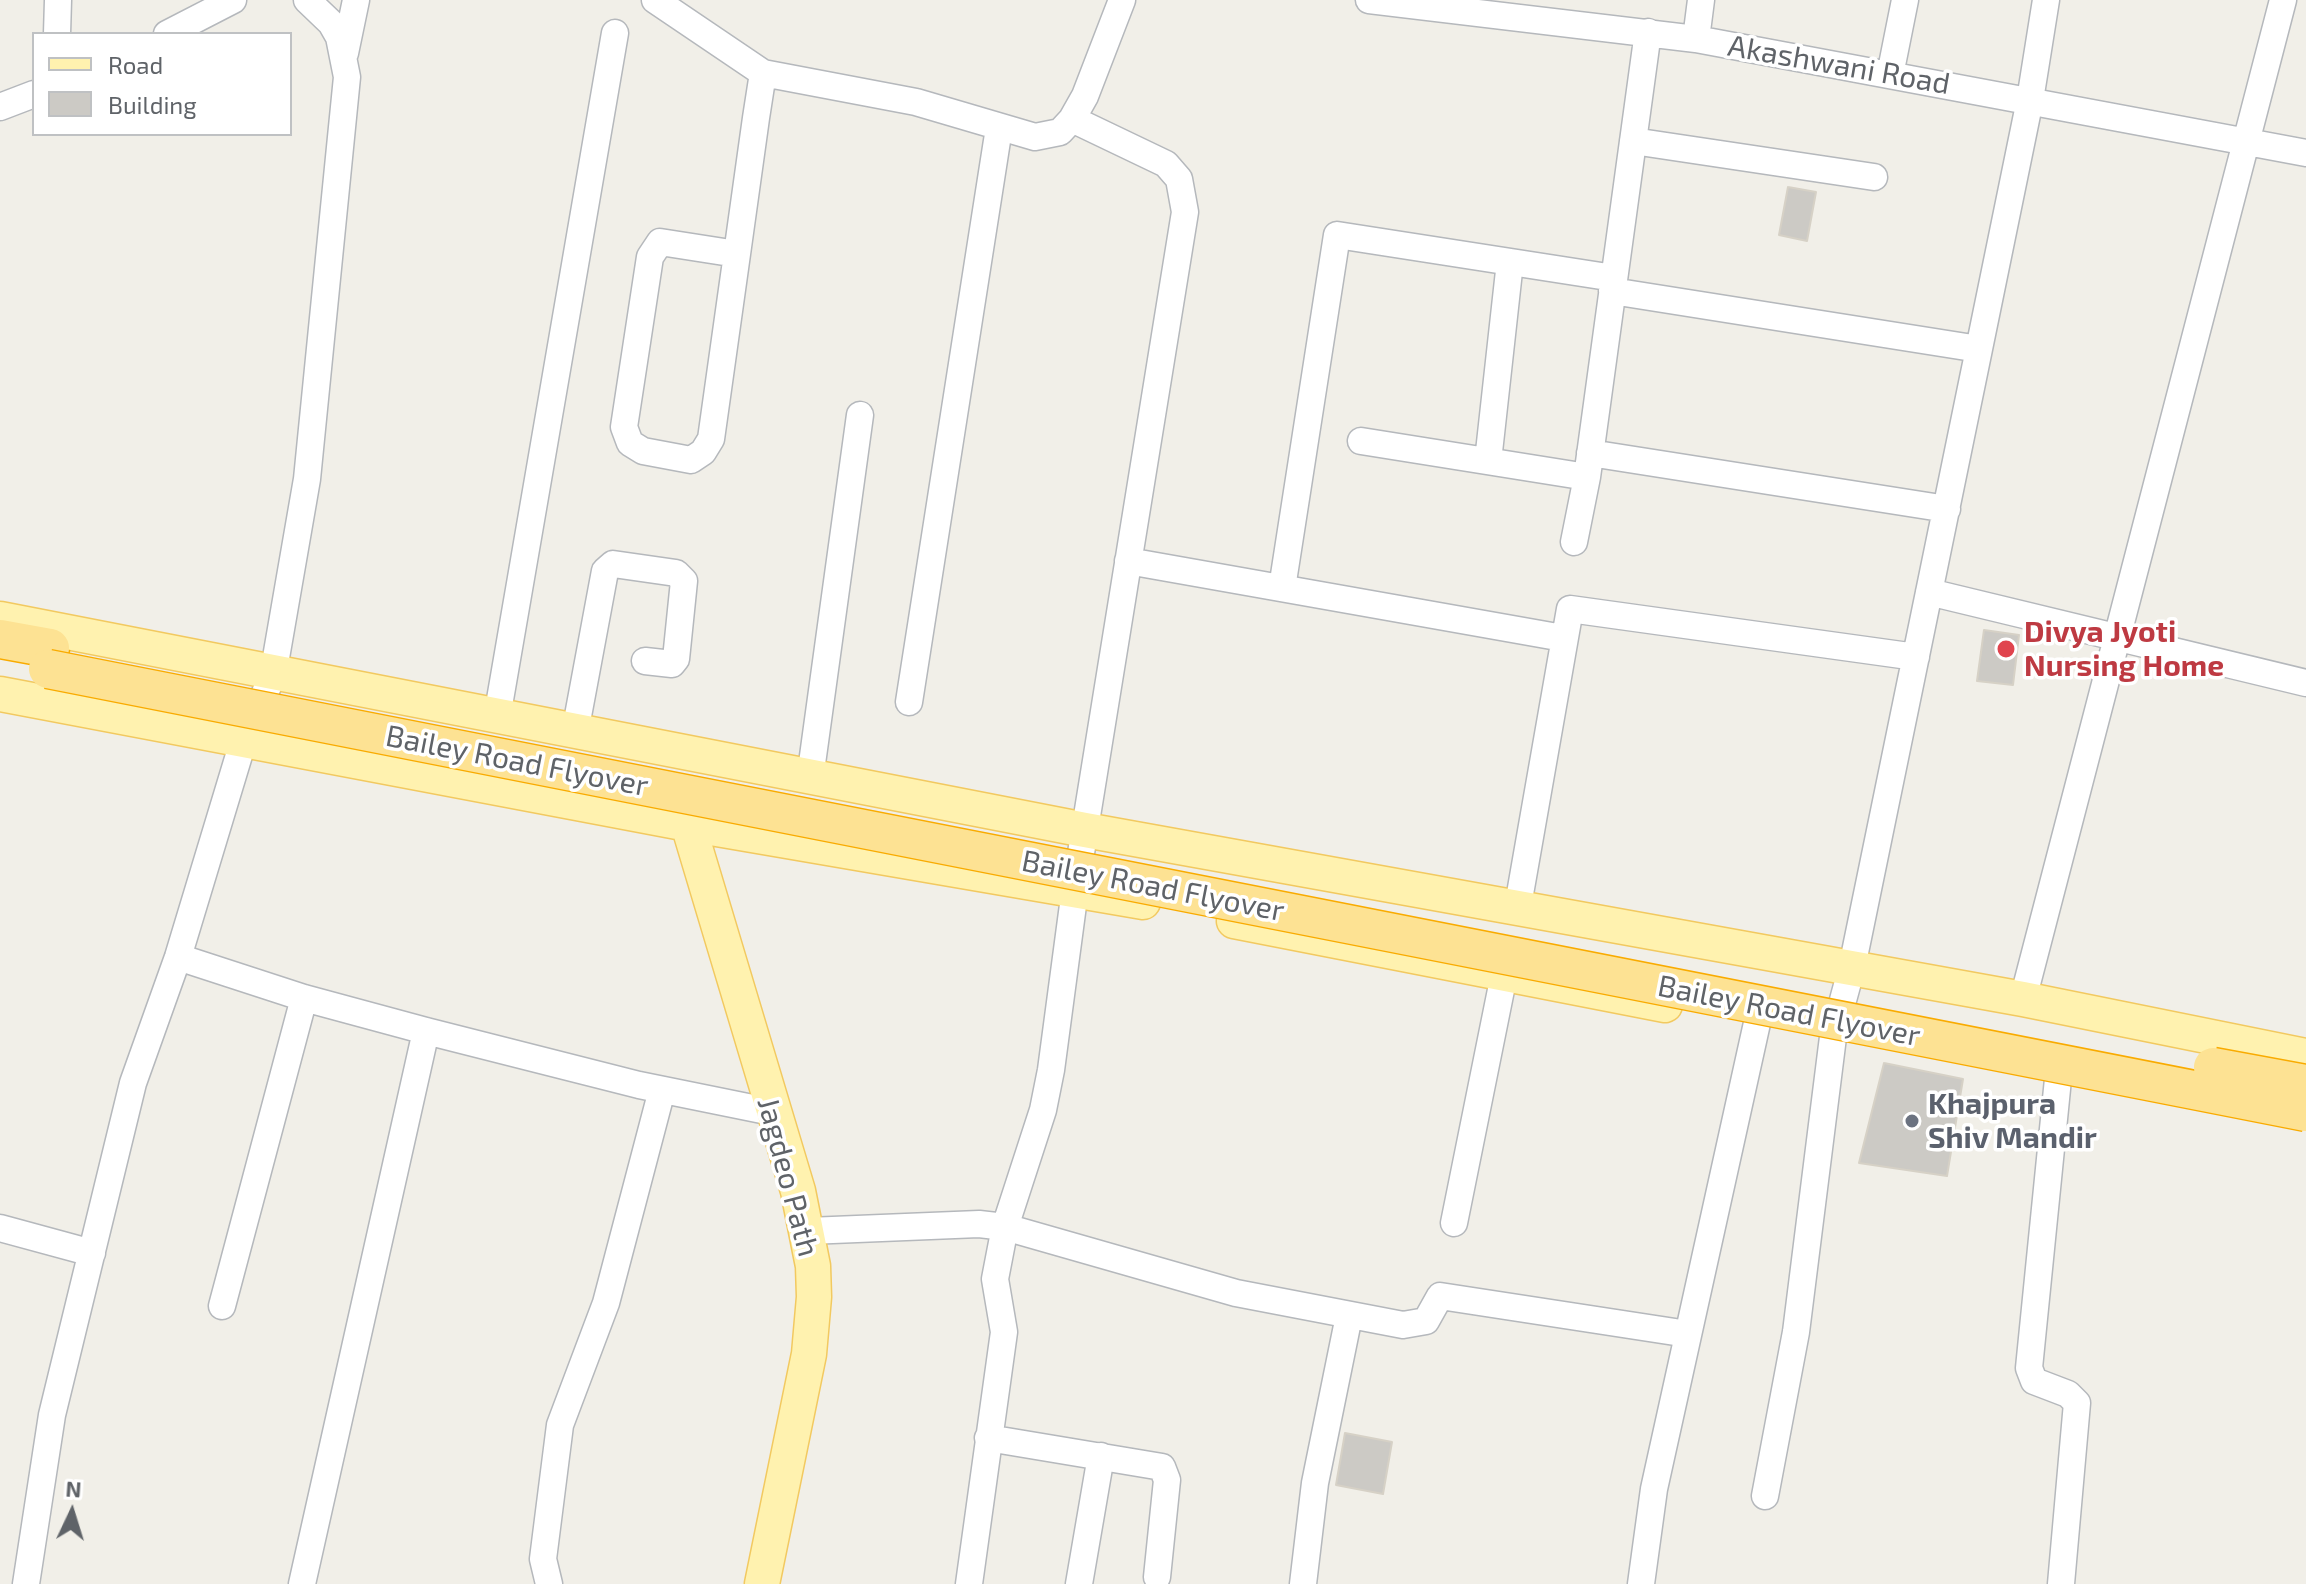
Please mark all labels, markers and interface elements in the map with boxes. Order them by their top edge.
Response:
street label: Akashwani Road [1725,28,1953,102]
legend [32,32,292,136]
text: Road [108,50,163,79]
text: Building [108,90,197,119]
place label: Divya Jyoti Nursing Home [2024,614,2224,684]
marker: Divya Jyoti Nursing Home [1995,638,2017,660]
street label: Bailey Road Flyover [383,718,651,804]
street label: Bailey Road Flyover [1019,843,1287,929]
street label: Bailey Road Flyover [1655,968,1923,1054]
place label: Khajpura Shiv Mandir [1928,1086,2097,1156]
street label: Jagdeo Path [749,1094,827,1260]
marker: Khajpura Shiv Mandir [1903,1112,1921,1130]
north arrow [32,1472,112,1552]
text: N [65,1475,82,1502]

